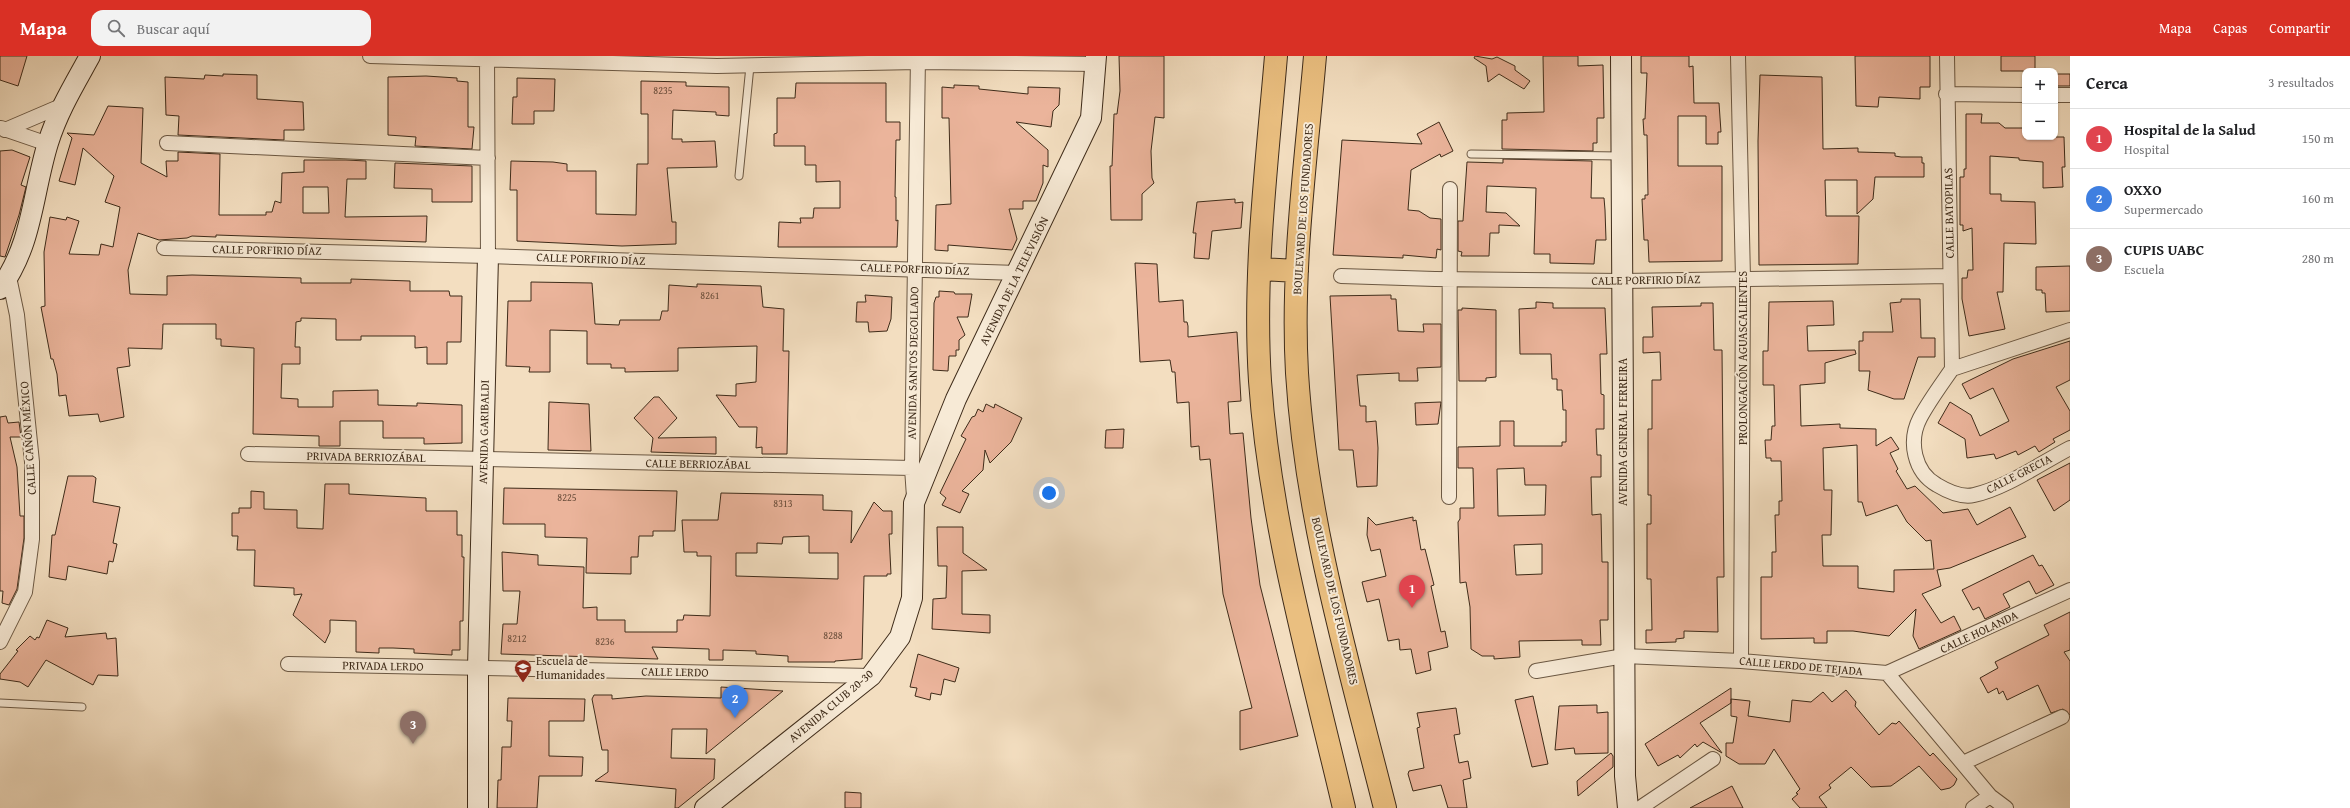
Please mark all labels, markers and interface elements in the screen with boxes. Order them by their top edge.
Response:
search box [91,10,371,46]
text: Mapa [20,14,67,42]
icon: search [105,17,127,39]
text: Buscar aquí [137,18,210,39]
text: Mapa [2159,18,2191,38]
text: Capas [2213,18,2247,38]
text: Compartir [2269,18,2330,38]
map controls [2022,68,2058,140]
button: + [2022,68,2058,104]
text: Cerca [2086,70,2128,95]
text: 3 resultados [2268,73,2334,92]
house number: 8235 [653,83,673,98]
button: − [2022,104,2058,140]
text: Hospital de la Salud [2124,119,2256,140]
street label: BOULEVARD DE LOS FUNDADORES [1288,123,1317,295]
text: 1 [2096,129,2102,148]
text: 150 m [2302,129,2334,148]
text: Hospital [2124,140,2169,159]
street label: CALLE BATOPILAS [1939,167,1958,258]
text: OXXO [2124,179,2162,200]
text: 2 [2096,189,2102,208]
text: 160 m [2302,189,2334,208]
text: Supermercado [2124,200,2203,219]
street label: AVENIDA DE LA TELEVISIÓN [975,213,1052,348]
text: CUPIS UABC [2124,239,2204,260]
street label: CALLE PORFIRIO DÍAZ [212,240,322,259]
street label: CALLE PORFIRIO DÍAZ [536,248,646,269]
text: 3 [2096,249,2102,268]
text: 280 m [2302,249,2334,268]
street label: CALLE PORFIRIO DÍAZ [860,258,970,279]
text: Escuela [2124,260,2164,279]
street label: CALLE PORFIRIO DÍAZ [1591,270,1701,289]
street label: PROLONGACIÓN AGUASCALIENTES [1734,271,1751,445]
street label: AVENIDA SANTOS DEGOLLADO [903,286,922,440]
house number: 8261 [700,288,720,303]
street label: AVENIDA GENERAL FERREIRA [1614,357,1631,506]
street label: AVENIDA GARIBALDI [474,379,493,484]
street label: CALLE CAÑÓN MÉXICO [15,381,40,495]
street label: PRIVADA BERRIOZÁBAL [306,447,426,466]
street label: CALLE GRECIA [1983,449,2055,497]
street label: CALLE BERRIOZÁBAL [645,454,751,473]
your location [1039,483,1059,503]
house number: 8225 [557,490,577,505]
house number: 8313 [773,496,793,511]
street label: BOULEVARD DE LOS FUNDADORES [1308,515,1363,687]
pin: 1 [1399,575,1425,608]
street label: CALLE HOLANDA [1937,606,2021,657]
house number: 8288 [823,628,843,643]
house number: 8212 [507,631,527,646]
house number: 8236 [595,634,615,649]
place label: Escuela de Humanidades [536,652,605,683]
street label: CALLE LERDO DE TEJADA [1739,652,1864,679]
street label: PRIVADA LERDO [342,656,424,675]
school or university icon: Escuela de Humanidades [513,658,533,683]
street label: CALLE LERDO [641,662,709,681]
street label: AVENIDA CLUB 20-30 [785,665,877,746]
pin: 2 [722,685,748,718]
pin: 3 [400,711,426,744]

